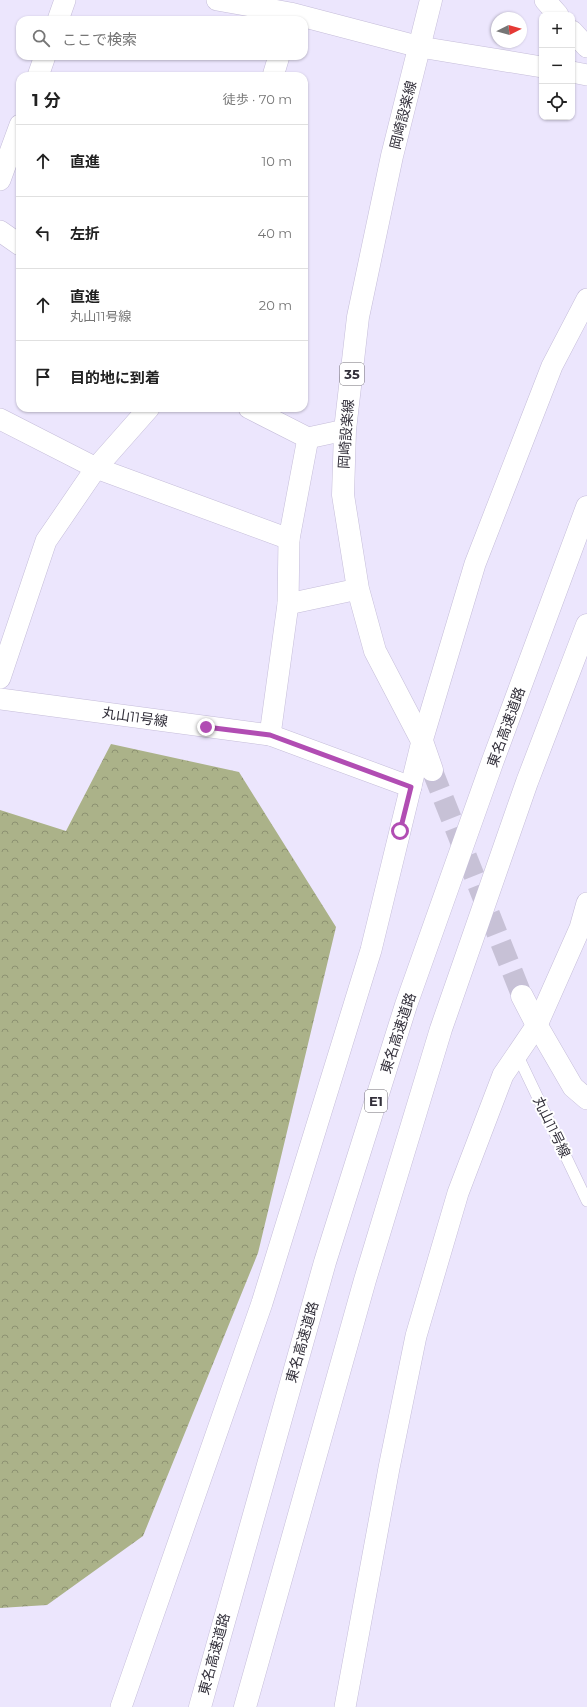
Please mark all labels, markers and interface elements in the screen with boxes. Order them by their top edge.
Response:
north arrow [491,12,527,48]
map controls [539,12,575,120]
button: + [539,12,575,48]
search box [16,16,308,60]
icon: search [30,27,52,49]
text: ここで検索 [62,30,137,49]
button: − [539,48,575,84]
street label: 岡崎設楽線 [386,79,420,151]
button: locate [539,84,575,120]
text: 1 分 [32,90,60,110]
text: 徒歩 · 70 m [223,91,292,107]
icon: ahead [32,150,54,172]
text: 直進 [70,152,100,171]
text: 10 m [262,153,292,169]
icon: left [32,222,54,244]
text: 左折 [70,224,100,243]
text: 40 m [258,225,292,241]
text: 直進 [70,287,100,306]
icon: ahead [32,294,54,316]
text: 20 m [259,297,292,313]
text: 丸山11号線 [70,308,131,324]
road number: 35 [340,363,364,385]
icon: arrive [32,366,54,388]
text: 目的地に到着 [70,368,160,387]
street label: 岡崎設楽線 [335,398,357,470]
street label: 東名高速道路 [483,684,529,770]
street label: 丸山11号線 [101,703,169,731]
route end [197,718,215,736]
route start [391,822,409,840]
street label: 東名高速道路 [376,990,420,1076]
road number: E1 [365,1090,387,1112]
street label: 丸山11号線 [529,1093,575,1161]
street label: 東名高速道路 [282,1299,322,1385]
street label: 東名高速道路 [194,1611,234,1697]

